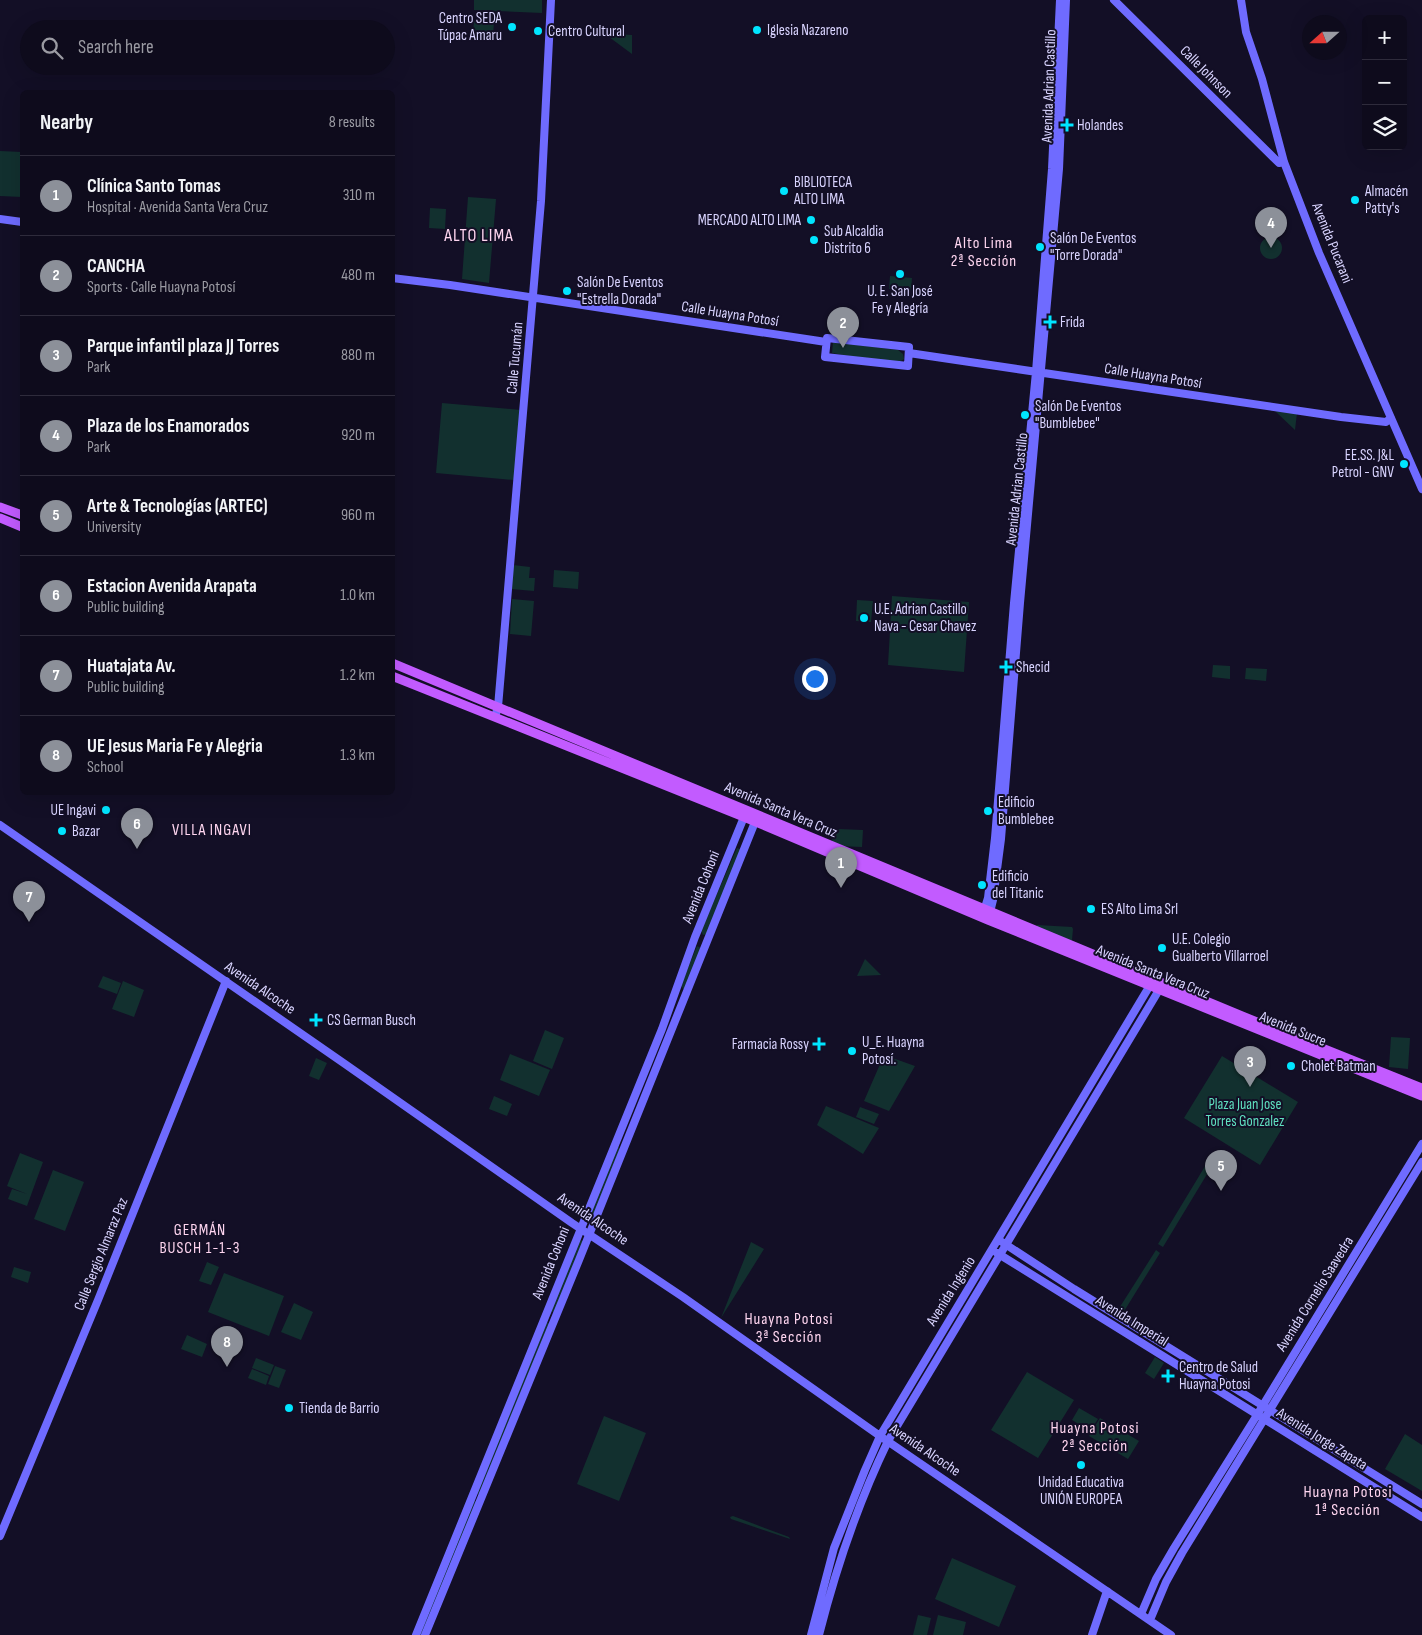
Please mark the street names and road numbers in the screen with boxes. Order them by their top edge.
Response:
street label: Avenida Adrian Castillo [1037,29,1060,144]
street label: Calle Johnson [1176,42,1236,102]
street label: Avenida Pucarani [1307,199,1357,286]
street label: Calle Huayna Potosí [680,297,780,331]
street label: Calle Tucumán [502,321,528,395]
street label: Calle Huayna Potosí [1103,359,1203,393]
street label: Avenida Adrian Castillo [1002,432,1032,547]
street label: Avenida Santa Vera Cruz [721,777,841,843]
street label: Avenida Cohoni [677,848,724,927]
street label: Avenida Santa Vera Cruz [1093,940,1213,1004]
street label: Avenida Alcoche [220,957,299,1019]
street label: Avenida Sucre [1256,1007,1329,1051]
street label: Avenida Alcoche [553,1188,632,1250]
street label: Calle Sergio Almaraz Paz [70,1194,133,1313]
street label: Avenida Cohoni [527,1224,574,1303]
street label: Avenida Cornelio Saavedra [1271,1233,1358,1356]
street label: Avenida Ingenio [922,1253,980,1330]
street label: Avenida Imperial [1091,1291,1172,1351]
street label: Avenida Jorge Zapata [1272,1403,1371,1475]
street label: Avenida Alcoche [885,1419,964,1481]

